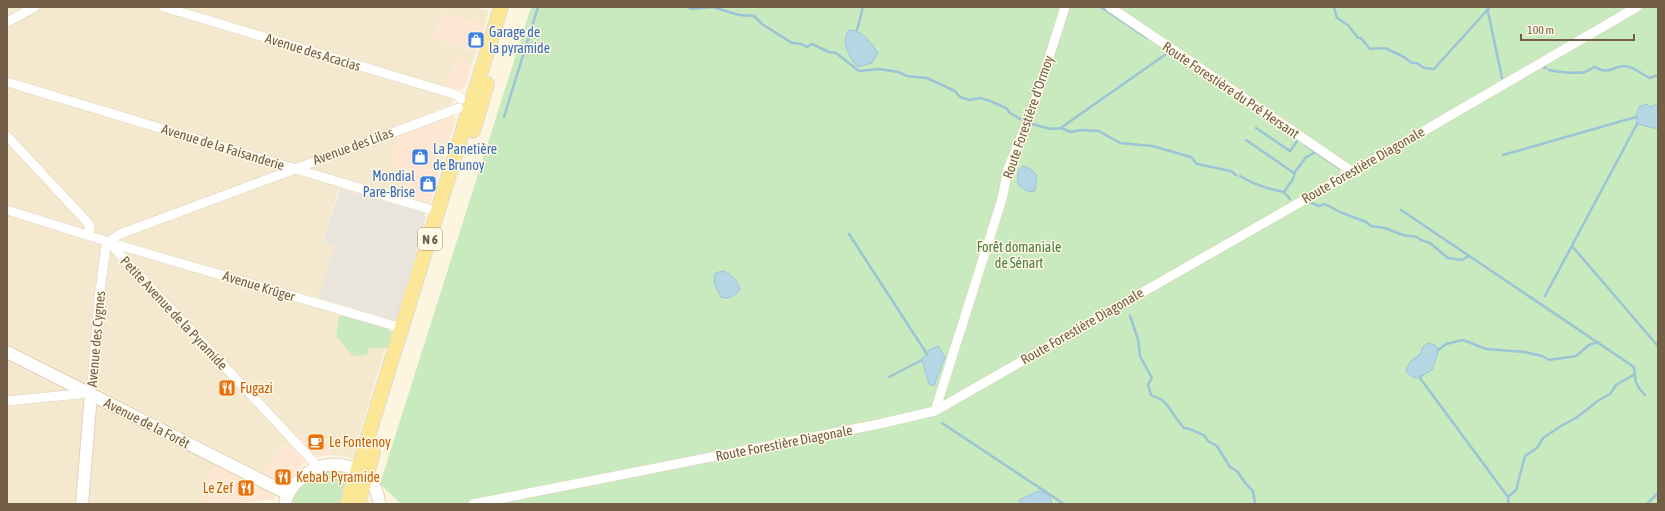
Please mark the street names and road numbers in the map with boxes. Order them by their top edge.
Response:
street label: Avenue des Acacias [263,30,363,74]
street label: Route Forestière du Pré Hersant [1160,38,1302,142]
street label: Route Forestière d'Ormoy [999,53,1057,181]
street label: Avenue de la Faisanderie [160,121,286,173]
street label: Route Forestière Diagonale [1299,123,1427,207]
street label: Avenue des Lilas [311,124,395,168]
road number: N 6 [418,228,442,250]
street label: Petite Avenue de la Pyramide [117,253,231,373]
street label: Avenue Krüger [221,267,298,305]
street label: Route Forestière Diagonale [1018,284,1146,368]
street label: Avenue des Cygnes [84,290,108,388]
street label: Avenue de la Forêt [101,394,193,452]
street label: Route Forestière Diagonale [714,422,854,464]

